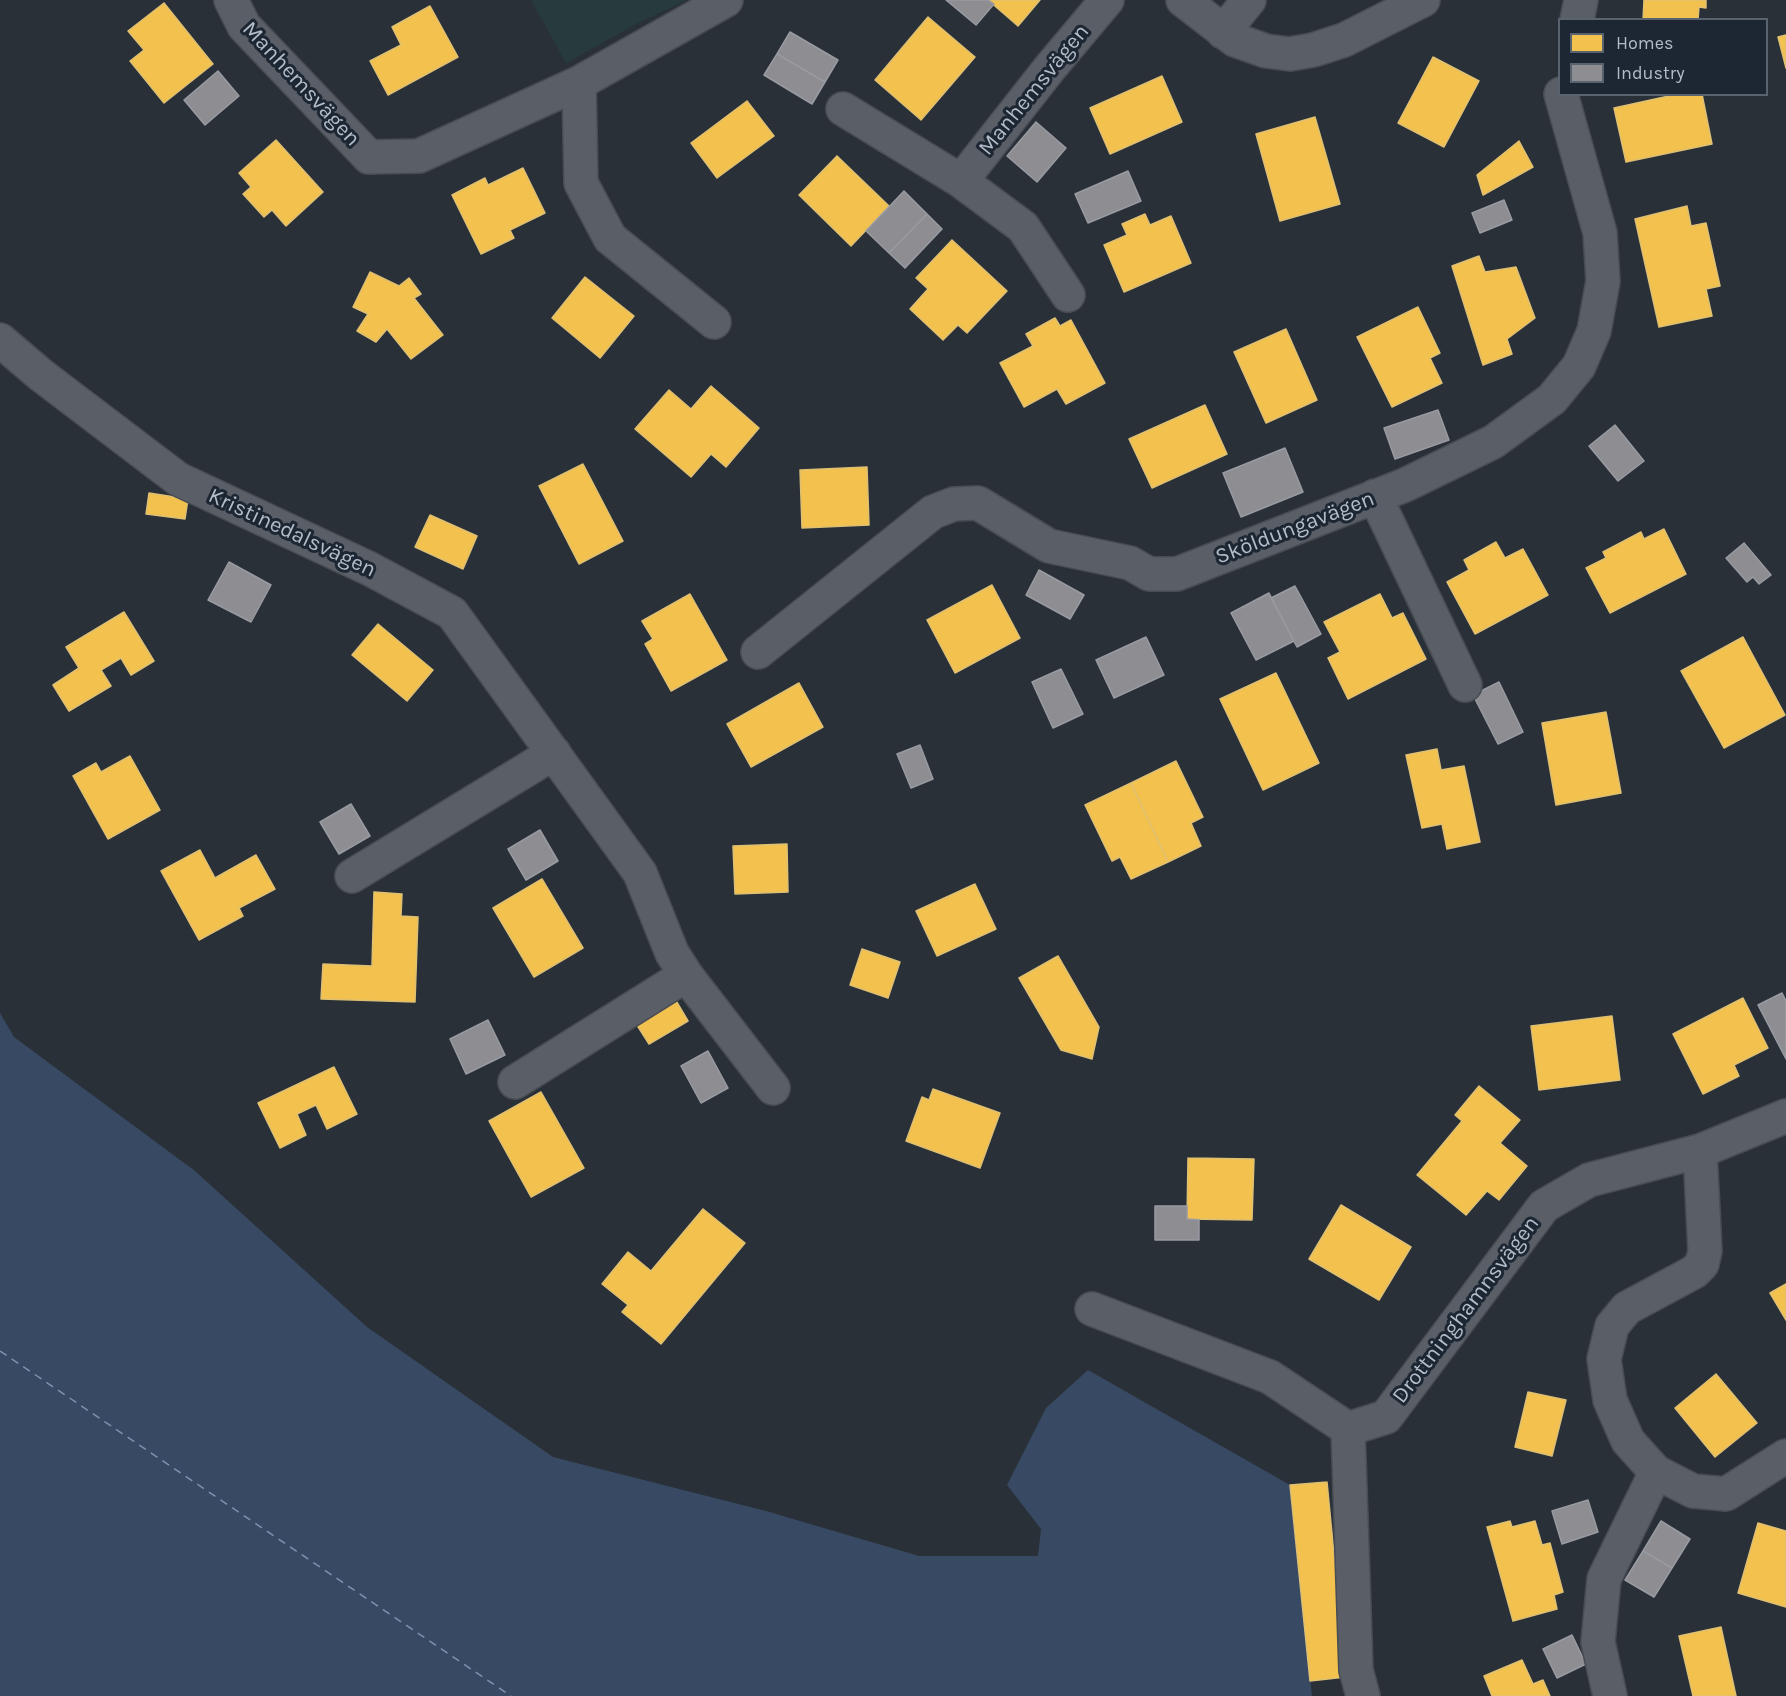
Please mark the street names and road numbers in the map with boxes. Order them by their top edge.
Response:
street label: Manhemsvägen [236,16,366,152]
street label: Manhemsvägen [973,19,1095,161]
street label: Kristinedalsvägen [204,483,380,583]
street label: Sköldungavägen [1212,486,1378,570]
street label: Drottninghamnsvägen [1387,1211,1545,1409]

